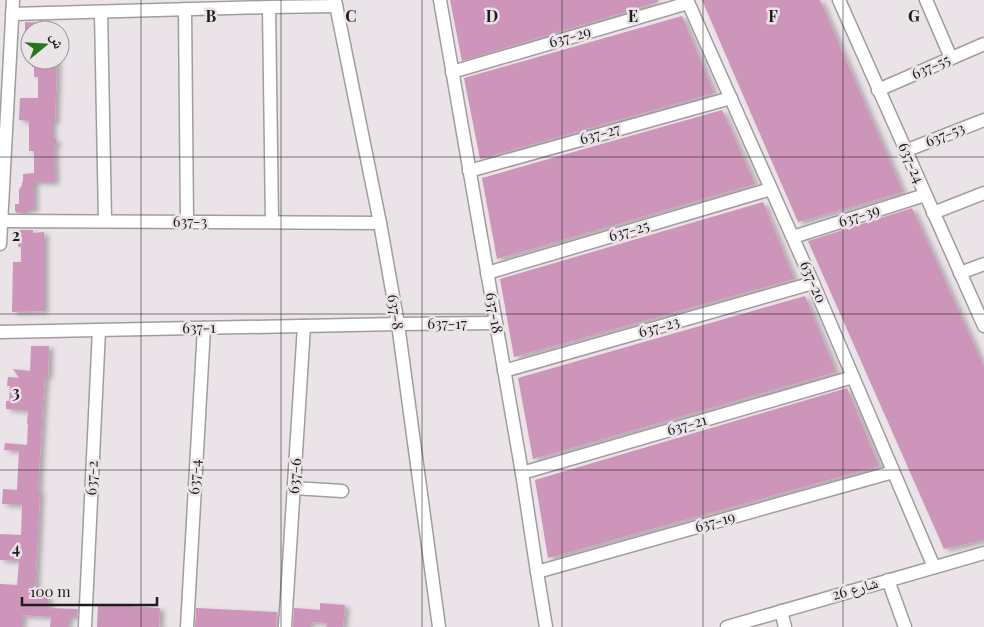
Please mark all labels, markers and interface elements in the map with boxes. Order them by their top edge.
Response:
text: B [206,5,217,26]
text: C [345,5,357,26]
text: D [486,5,498,26]
text: E [628,5,638,26]
text: F [768,5,778,26]
text: G [908,5,920,26]
north arrow [20,20,70,70]
street label: 637-29 [546,21,593,52]
text: ش [47,31,69,51]
street label: 637-55 [908,49,953,83]
street label: 637-53 [922,117,968,151]
street label: 637-27 [577,118,622,148]
street label: 637-24 [894,139,930,186]
street label: 637-39 [835,199,882,231]
street label: 637-3 [173,211,208,231]
street label: 637-25 [606,215,651,245]
text: 2 [12,224,20,245]
street label: 637-20 [796,257,832,306]
street label: 637-18 [482,291,508,335]
street label: 637-8 [383,293,409,331]
street label: 637-23 [636,311,682,341]
street label: 637-17 [427,313,467,333]
street label: 637-1 [182,317,216,337]
text: 3 [12,381,20,402]
street label: 637-21 [664,409,709,439]
street label: 637-6 [283,457,305,494]
street label: 637-4 [183,459,205,495]
street label: 637-2 [80,460,102,496]
street label: 637-19 [692,506,737,536]
text: 4 [12,537,20,558]
street label: شارع 26 [829,572,881,605]
scale bar [22,574,158,606]
text: 100 m [30,581,71,601]

